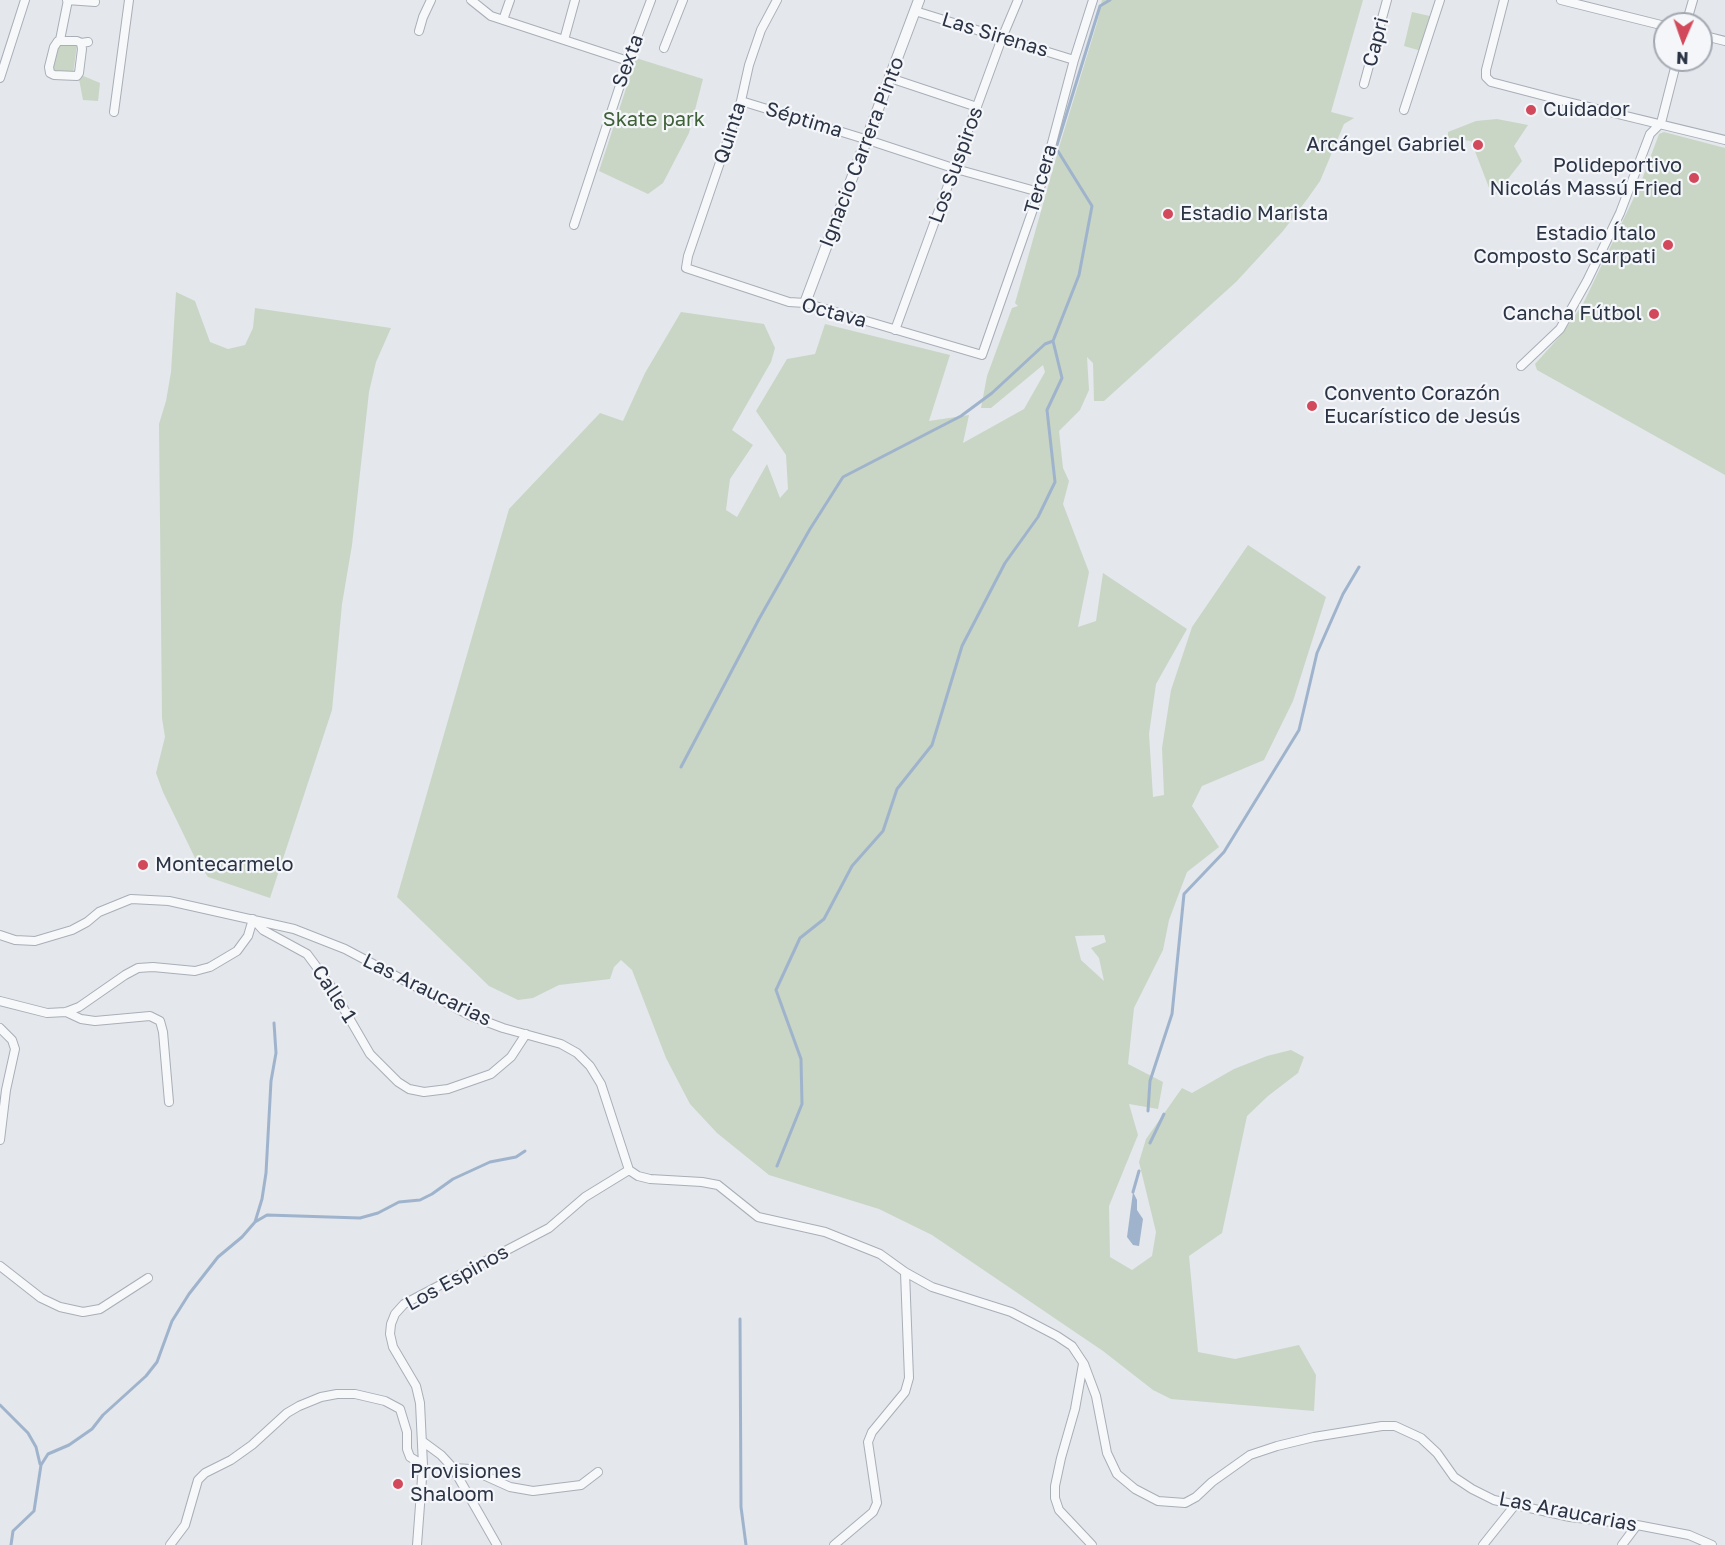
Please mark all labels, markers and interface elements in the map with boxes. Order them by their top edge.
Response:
street label: Las Sirenas [939,7,1051,63]
north arrow [1653,12,1713,72]
street label: Capri [1358,15,1394,69]
street label: Sexta [607,31,649,91]
text: N [1676,48,1689,68]
street label: Ignacio Carrera Pinto [815,54,909,250]
street label: Séptima [763,97,845,143]
place label: Cuidador [1543,98,1630,122]
street label: Quinta [709,99,751,167]
street label: Los Suspiros [924,103,988,227]
marker: Cuidador [1524,103,1538,117]
park label: Skate park [603,108,705,132]
place label: Arcángel Gabriel [1306,133,1466,157]
marker: Arcángel Gabriel [1471,138,1485,152]
street label: Tercera [1020,141,1062,217]
place label: Polideportivo Nicolás Massú Fried [1489,154,1682,201]
marker: Polideportivo Nicolás Massú Fried [1687,171,1701,185]
place label: Estadio Marista [1180,202,1328,226]
marker: Estadio Marista [1161,207,1175,221]
place label: Estadio Ítalo Composto Scarpati [1473,222,1656,269]
marker: Estadio Ítalo Composto Scarpati [1661,238,1675,252]
street label: Octava [799,293,869,333]
place label: Cancha Fútbol [1503,302,1642,326]
marker: Cancha Fútbol [1647,307,1661,321]
place label: Convento Corazón Eucarístico de Jesús [1324,382,1520,429]
marker: Convento Corazón Eucarístico de Jesús [1305,399,1319,413]
place label: Montecarmelo [155,853,293,877]
marker: Montecarmelo [136,858,150,872]
street label: Las Araucarias [359,948,495,1032]
street label: Calle 1 [307,961,361,1027]
street label: Los Espinos [401,1240,513,1316]
place label: Provisiones Shaloom [410,1460,521,1507]
marker: Provisiones Shaloom [391,1477,405,1491]
street label: Las Araucarias [1497,1487,1639,1537]

